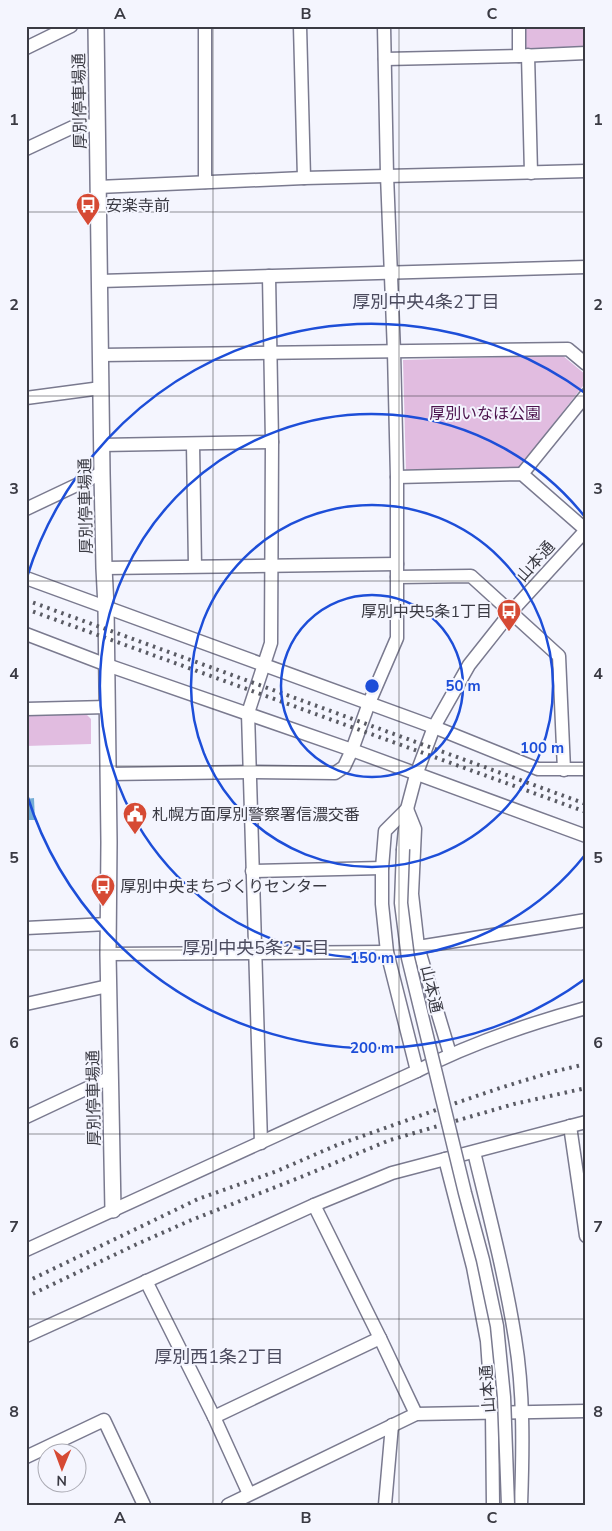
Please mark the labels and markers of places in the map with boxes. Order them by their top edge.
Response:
bus stop icon: 安楽寺前 [75,192,101,226]
place label: 安楽寺前 [106,195,170,217]
bus stop icon: 厚別中央5条1丁目 [496,598,522,632]
place label: 厚別中央5条1丁目 [361,601,492,623]
centre of rings [363,677,381,695]
public building icon: 札幌方面厚別警察署信濃交番 [122,801,148,835]
place label: 札幌方面厚別警察署信濃交番 [152,804,360,826]
bus stop icon: 厚別中央まちづくりセンター [90,873,116,907]
place label: 厚別中央まちづくりセンター [120,876,328,898]

